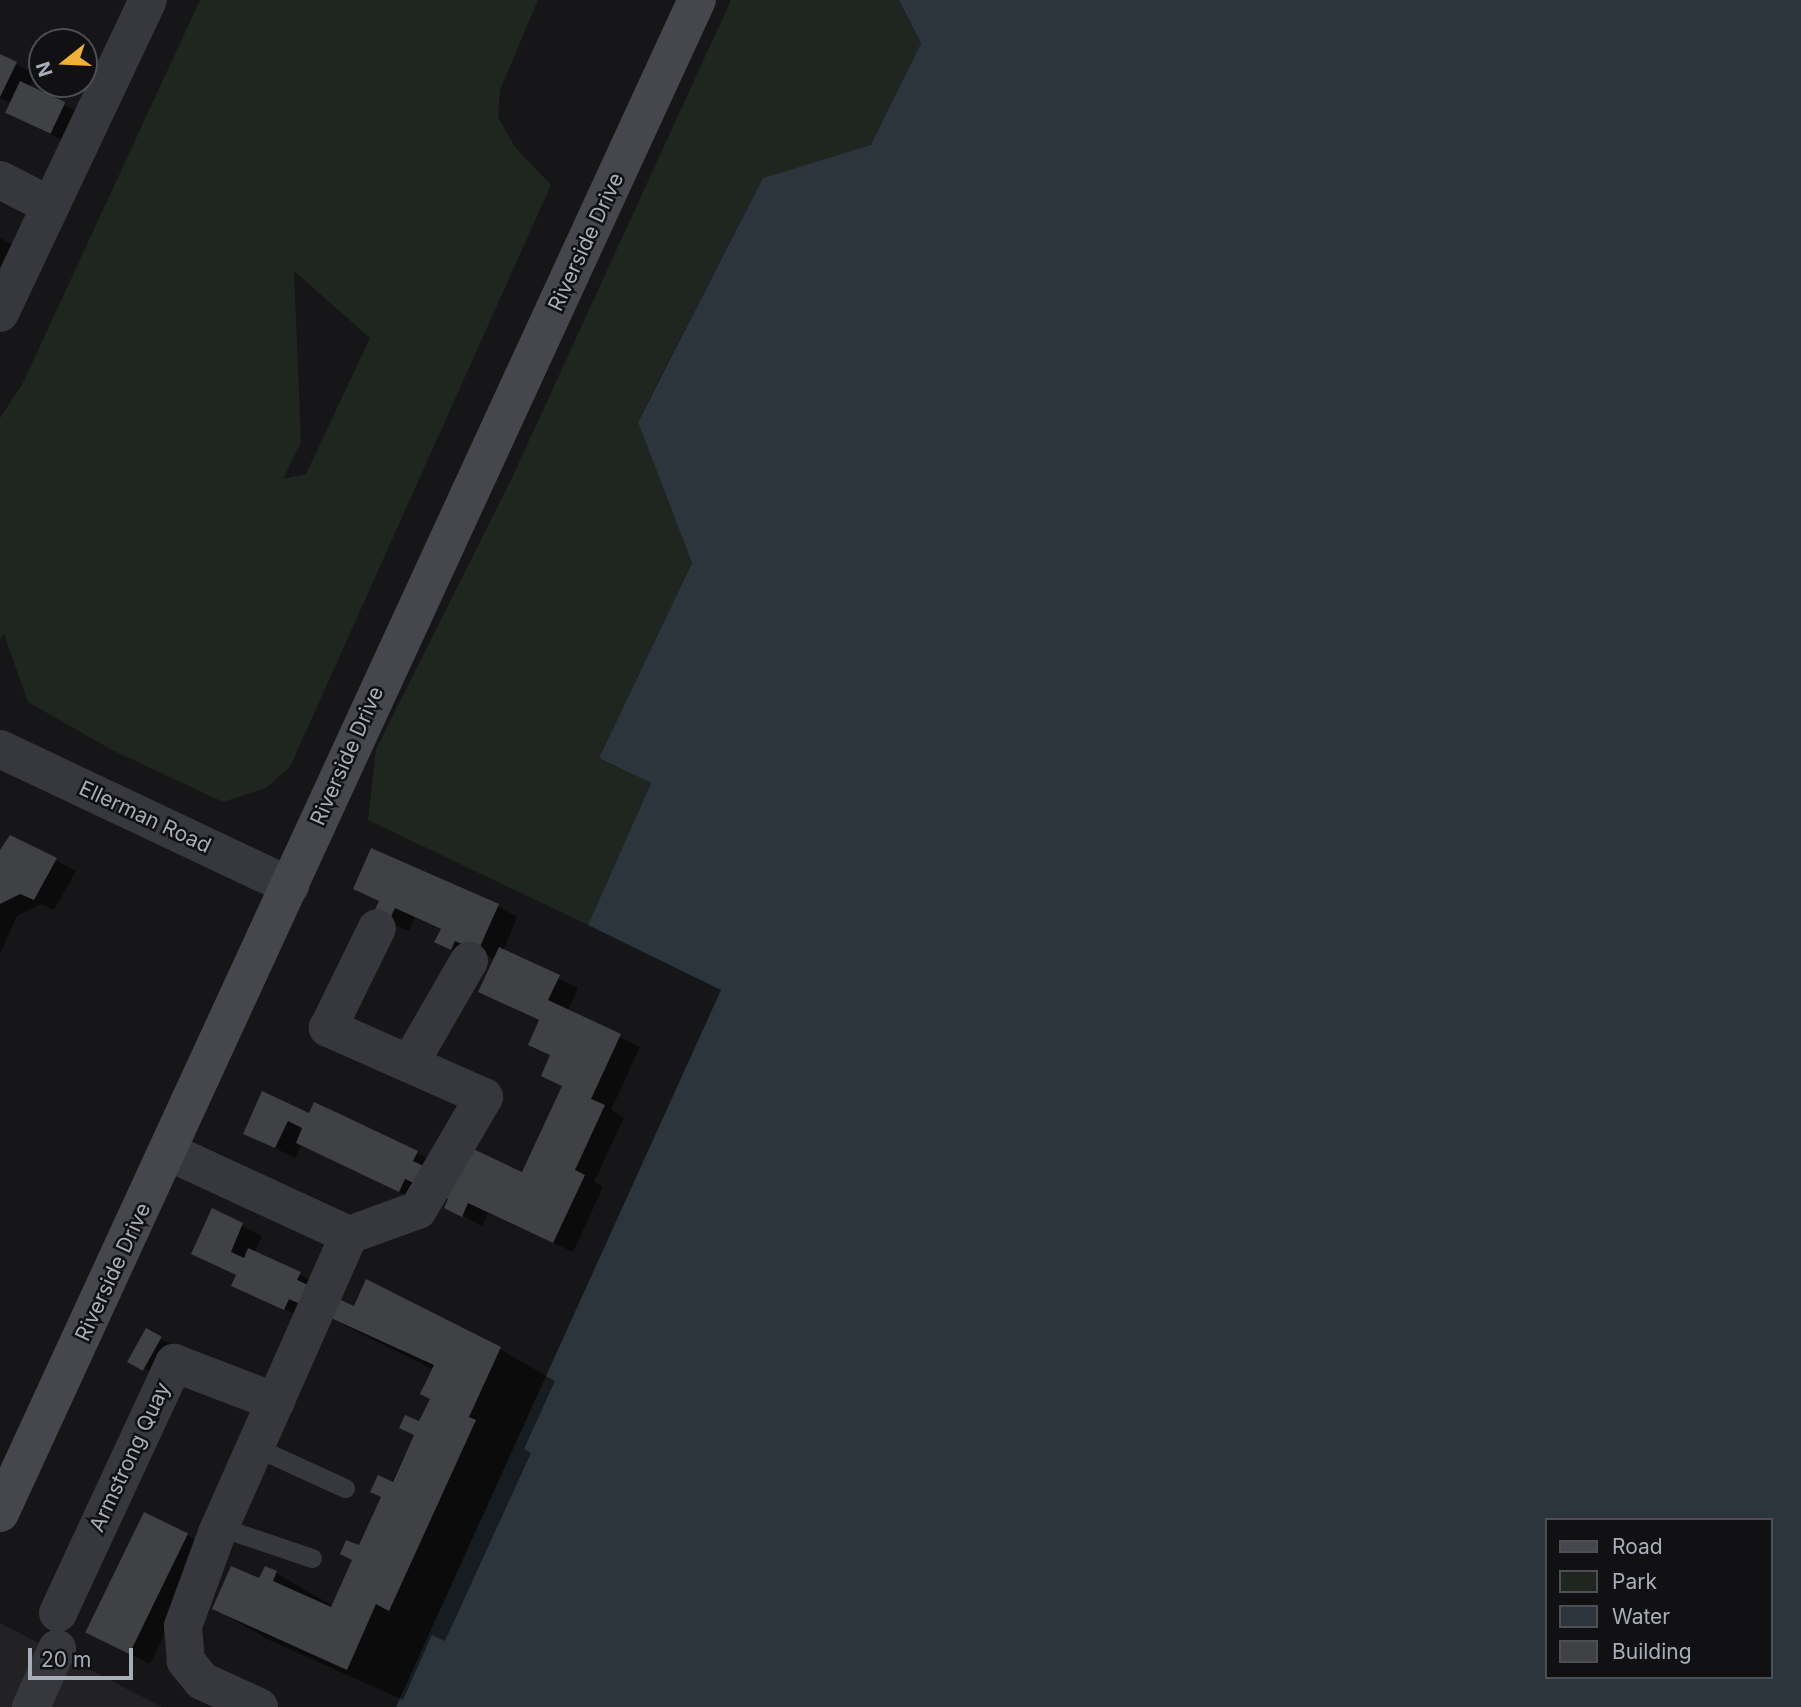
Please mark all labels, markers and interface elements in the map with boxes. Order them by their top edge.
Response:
north arrow [28,28,98,98]
text: N [31,59,58,79]
street label: Riverside Drive [543,169,629,315]
street label: Riverside Drive [305,683,389,829]
street label: Ellerman Road [75,775,215,859]
street label: Riverside Drive [70,1199,156,1345]
street label: Armstrong Quay [84,1378,176,1536]
legend [1546,1518,1773,1679]
text: Road [1612,1534,1663,1559]
text: Park [1612,1569,1657,1594]
text: Water [1612,1604,1670,1629]
scale bar [32,1634,136,1678]
text: Building [1612,1639,1692,1664]
text: 20 m [41,1647,91,1672]

